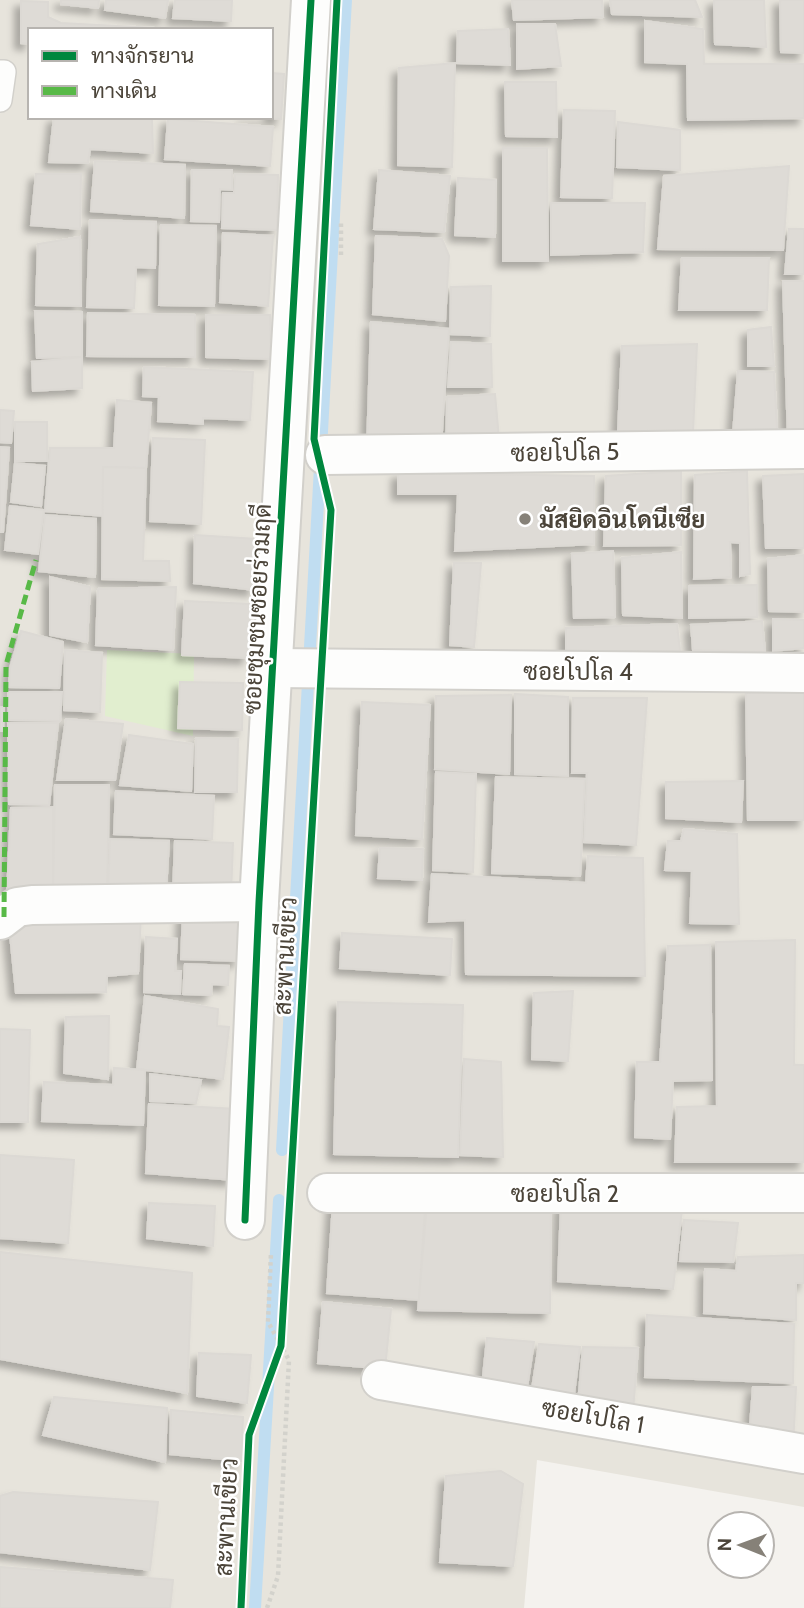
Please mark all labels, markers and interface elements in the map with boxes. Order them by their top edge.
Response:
legend [28,28,273,119]
text: ทางจักรยาน [91,43,194,68]
text: ทางเดิน [91,78,157,103]
street label: ซอยโปโล 5 [510,436,620,467]
street label: ซอยชุมชนซอยร่วมฤดี [237,503,279,715]
place label: มัสยิดอินโดนีเซีย [539,504,705,534]
marker: มัสยิดอินโดนีเซีย [517,511,533,527]
street label: ซอยโปโล 4 [523,656,633,686]
street label: สะพานเขียว [267,896,303,1016]
street label: ซอยโปโล 2 [511,1178,619,1208]
street label: ซอยโปโล 1 [539,1392,647,1439]
street label: สะพานเขียว [208,1457,244,1577]
north arrow [706,1510,776,1580]
text: N [713,1538,736,1552]

